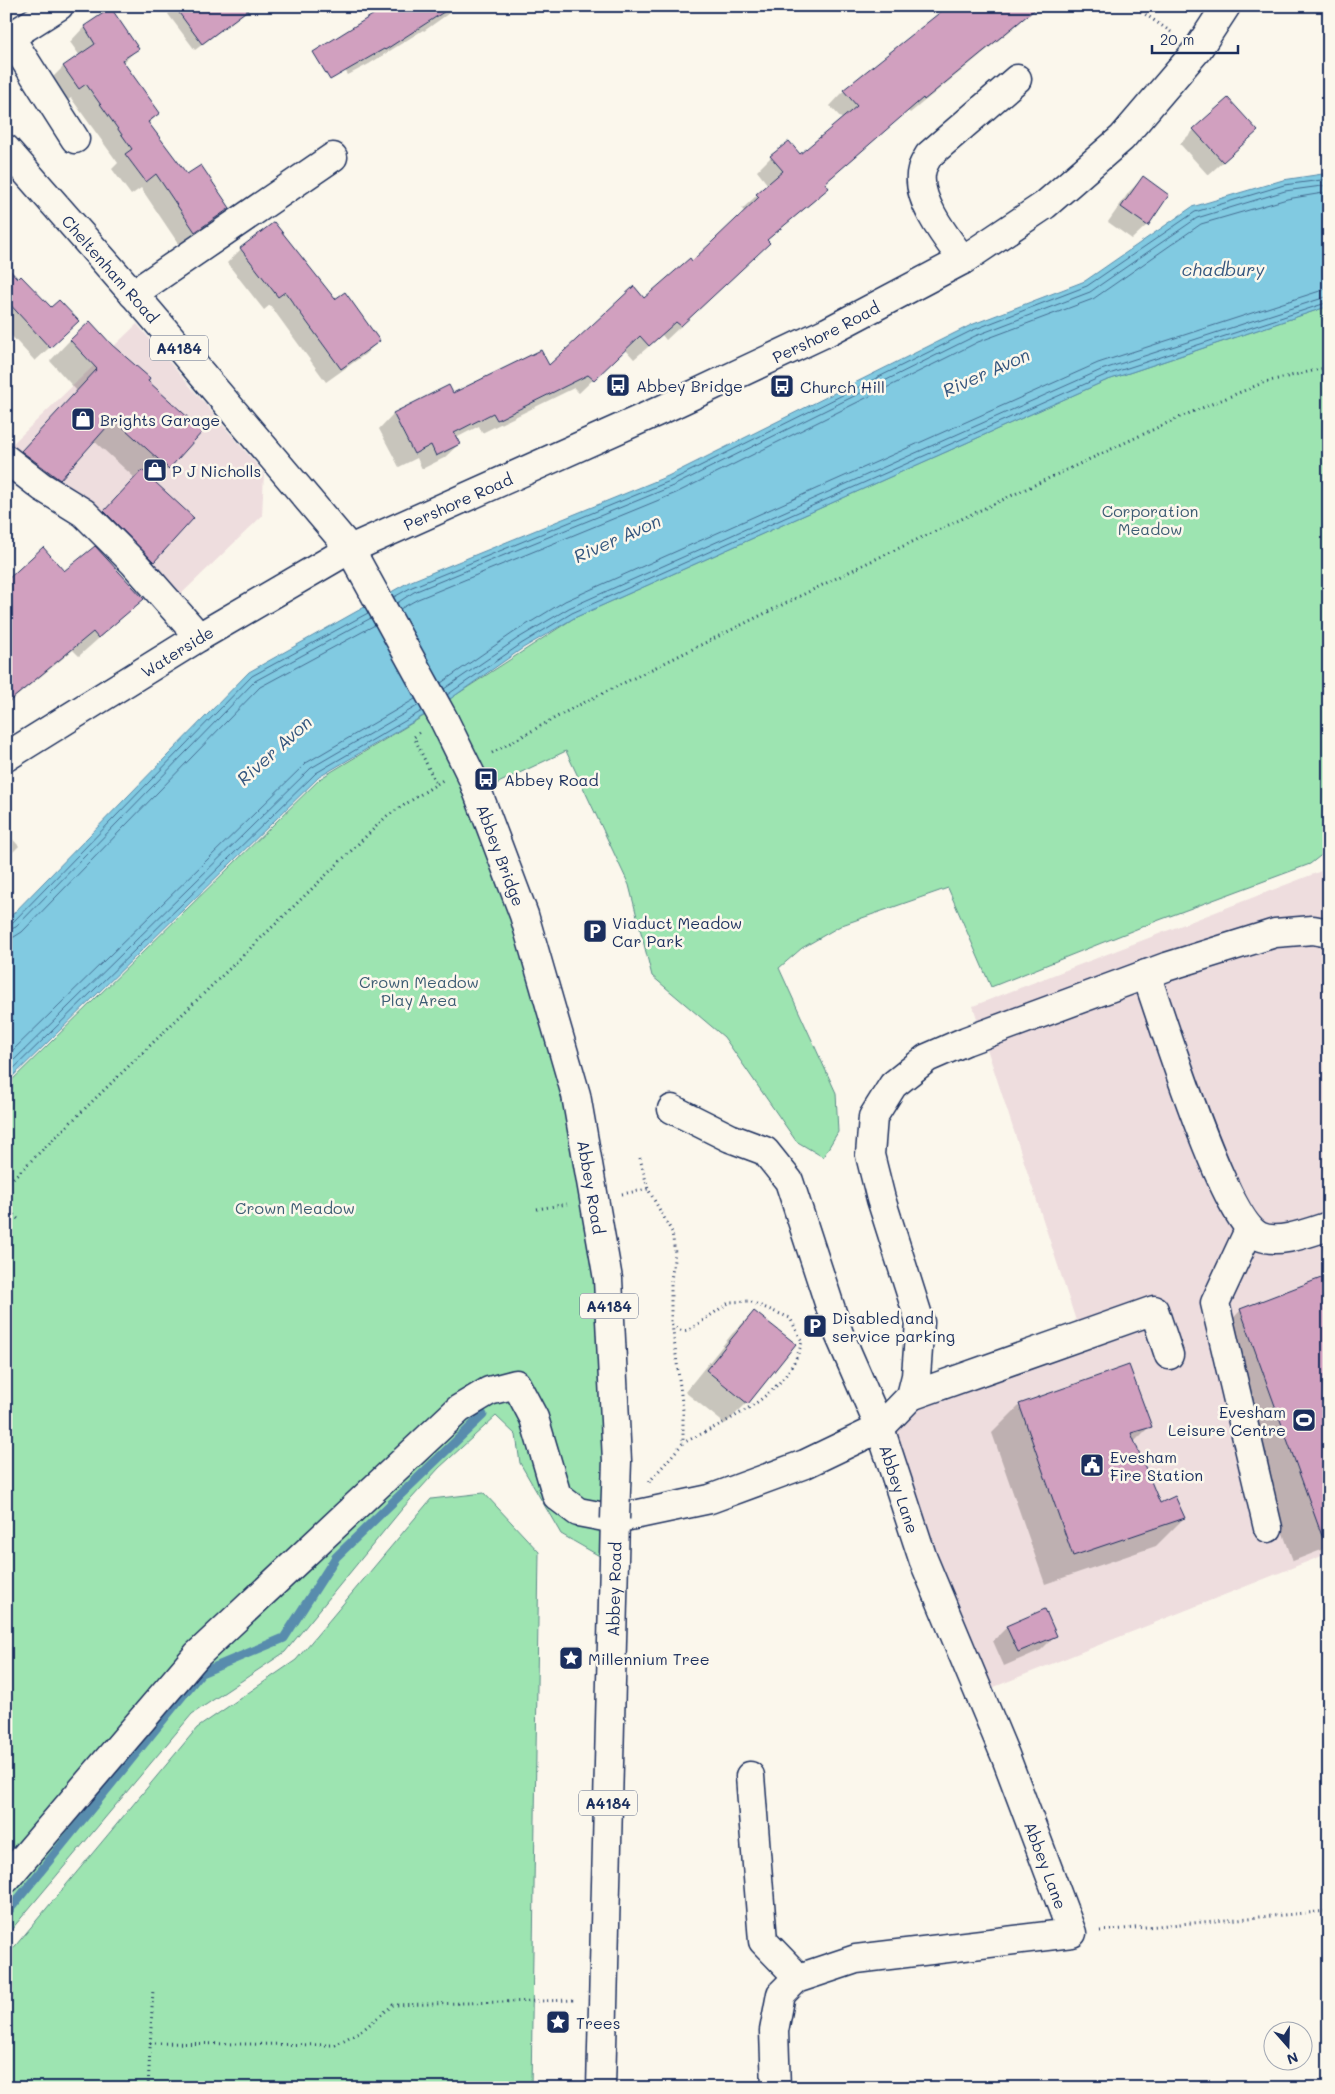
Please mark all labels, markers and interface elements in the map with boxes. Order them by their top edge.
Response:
scale bar [1152,22,1239,54]
text: 20 m [1160,29,1194,49]
street label: Cheltenham Road [58,210,164,327]
water label: chadbury [1181,257,1265,281]
street label: Pershore Road [769,296,883,367]
road number: A4184 [150,336,208,360]
water label: River Avon [938,342,1034,402]
bus stop icon: Abbey Bridge [605,372,631,398]
bus stop icon: Church Hill [769,373,795,399]
place label: Abbey Bridge [636,375,743,396]
place label: Church Hill [800,376,885,397]
shop icon: Brights Garage [70,406,96,432]
place label: Brights Garage [100,409,220,430]
shop icon: P J Nicholls [142,457,168,483]
place label: P J Nicholls [172,460,261,481]
street label: Pershore Road [400,467,515,534]
park label: Corporation Meadow [1102,500,1198,539]
water label: River Avon [569,508,665,568]
street label: Waterside [136,621,217,681]
water label: River Avon [231,710,317,790]
bus stop icon: Abbey Road [473,766,499,792]
place label: Abbey Road [504,769,599,790]
street label: Abbey Bridge [473,801,530,909]
place label: Viaduct Meadow Car Park [612,912,742,951]
parking icon: Viaduct Meadow Car Park [582,918,608,944]
park label: Crown Meadow Play Area [359,971,479,1010]
street label: Abbey Road [574,1139,610,1236]
park label: Crown Meadow [235,1197,355,1218]
road number: A4184 [580,1294,638,1318]
place label: Disabled and service parking [832,1307,955,1346]
parking icon: Disabled and service parking [802,1313,828,1339]
place label: Evesham Leisure Centre [1168,1401,1286,1440]
sports icon: Evesham Leisure Centre [1291,1407,1317,1433]
street label: Abbey Lane [876,1442,924,1536]
place label: Evesham Fire Station [1110,1446,1203,1485]
public building icon: Evesham Fire Station [1079,1452,1105,1478]
street label: Abbey Road [602,1542,625,1637]
place icon: Millennium Tree [558,1645,584,1671]
place label: Millennium Tree [588,1648,710,1669]
road number: A4184 [579,1790,637,1816]
street label: Abbey Lane [1020,1818,1072,1912]
place icon: Trees [545,2009,571,2035]
place label: Trees [576,2012,621,2033]
north arrow [1262,2022,1312,2072]
text: N [1284,2048,1301,2069]

